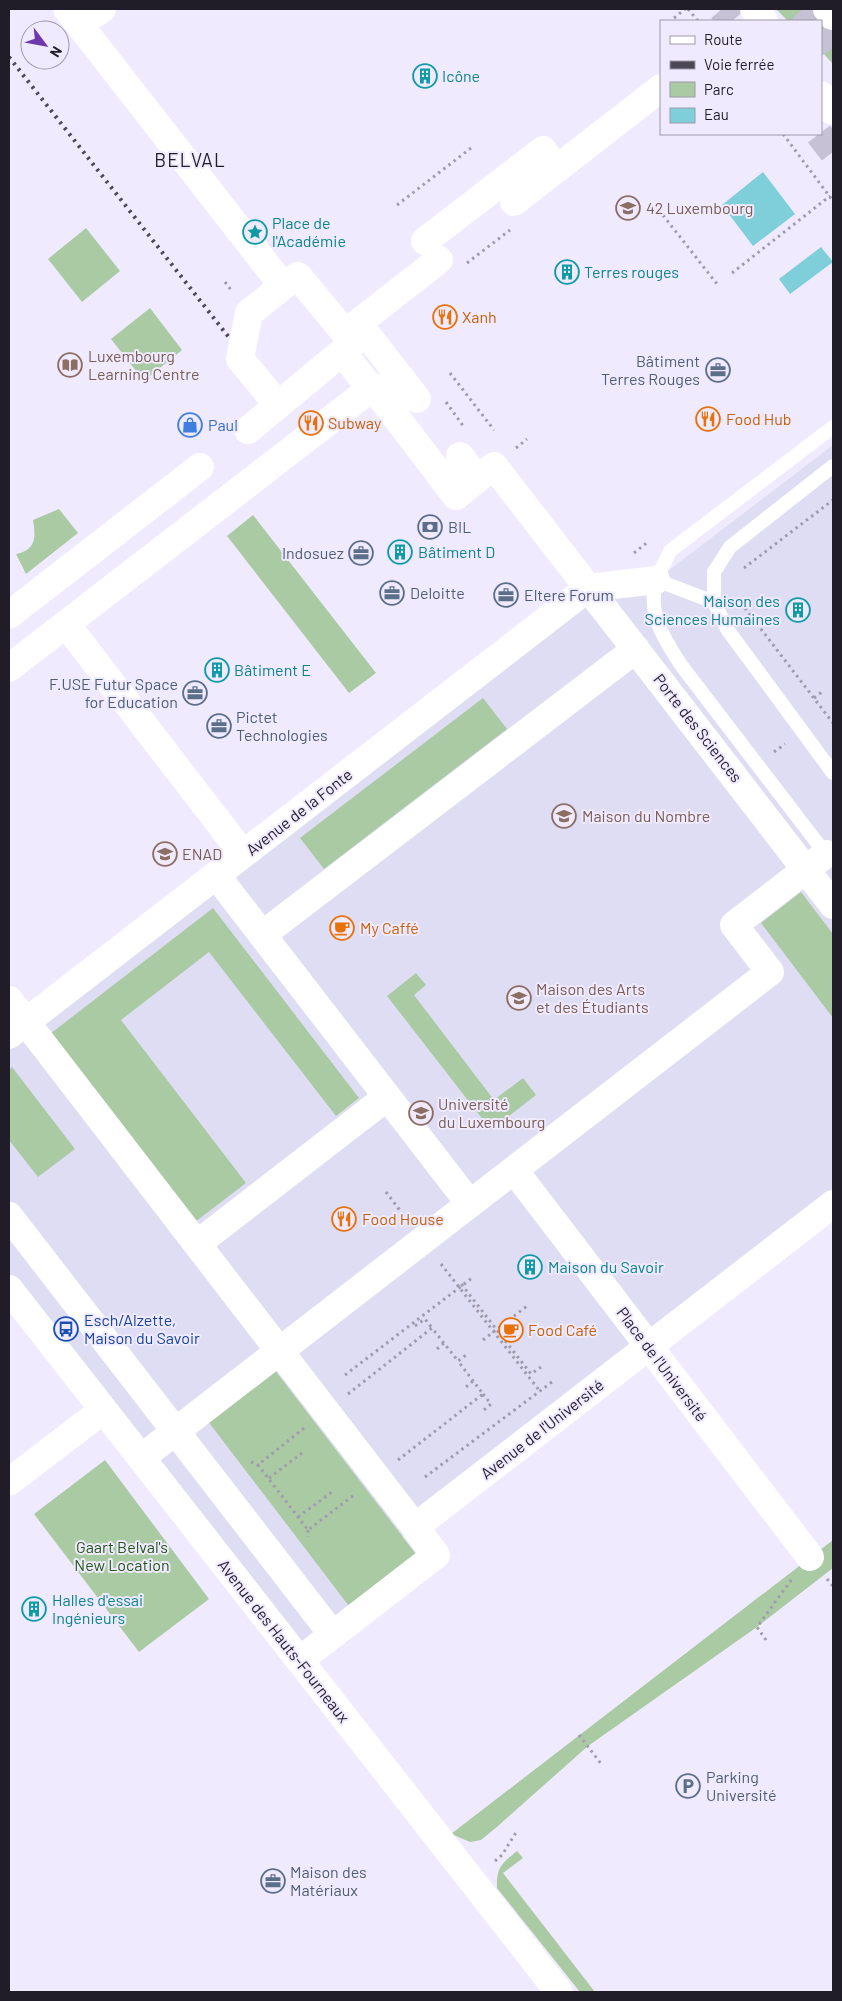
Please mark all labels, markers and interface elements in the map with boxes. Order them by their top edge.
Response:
north arrow [20,20,70,70]
legend [660,20,822,135]
text: Route [704,30,743,48]
text: N [47,44,66,61]
text: Voie ferrée [704,55,775,73]
building icon: Icône [412,63,438,89]
place label: Icône [442,66,480,85]
text: Parc [704,80,734,98]
text: Eau [704,105,729,123]
district label: BELVAL [154,148,226,171]
school or university icon: 42 Luxembourg [615,195,641,221]
place label: 42 Luxembourg [646,198,753,217]
place label: Place de l'Académie [272,213,346,250]
place icon: Place de l'Académie [242,219,268,245]
building icon: Terres rouges [554,259,580,285]
place label: Terres rouges [584,262,679,281]
restaurant icon: Xanh [432,304,458,330]
place label: Xanh [462,307,497,326]
place label: Luxembourg Learning Centre [88,346,200,383]
place label: Bâtiment Terres Rouges [601,351,700,388]
library icon: Luxembourg Learning Centre [57,352,83,378]
office icon: Bâtiment Terres Rouges [705,357,731,383]
restaurant icon: Food Hub [695,406,721,432]
place label: Food Hub [726,409,792,428]
restaurant icon: Subway [298,410,324,436]
shop icon: Paul [177,412,203,438]
place label: Subway [328,413,382,432]
place label: Paul [208,415,238,434]
bank icon: BIL [417,514,443,540]
place label: BIL [448,517,471,536]
building icon: Bâtiment D [387,539,413,565]
office icon: Indosuez [348,540,374,566]
place label: Bâtiment D [418,542,495,561]
place label: Indosuez [282,543,344,562]
office icon: Deloitte [379,580,405,606]
office icon: Eltere Forum [493,582,519,608]
place label: Deloitte [410,583,465,602]
place label: Eltere Forum [524,585,614,604]
place label: Maison des Sciences Humaines [645,591,780,628]
building icon: Maison des Sciences Humaines [785,597,811,623]
building icon: Bâtiment E [204,657,230,683]
place label: Bâtiment E [234,660,311,679]
street label: Porte des Sciences [650,670,747,786]
place label: F.USE Futur Space for Education [49,674,178,711]
office icon: F.USE Futur Space for Education [182,680,208,706]
place label: Pictet Technologies [236,707,328,744]
office icon: Pictet Technologies [206,713,232,739]
street label: Avenue de la Fonte [242,764,356,859]
school or university icon: Maison du Nombre [551,803,577,829]
place label: Maison du Nombre [582,806,710,825]
school or university icon: ENAD [152,841,178,867]
place label: ENAD [182,844,222,863]
cafe icon: My Caffé [329,915,355,941]
place label: My Caffé [360,918,419,937]
place label: Maison des Arts et des Étudiants [536,979,649,1016]
school or university icon: Maison des Arts et des Étudiants [506,985,532,1011]
place label: Université du Luxembourg [438,1094,545,1131]
school or university icon: Université du Luxembourg [408,1100,434,1126]
restaurant icon: Food House [331,1206,357,1232]
place label: Food House [362,1209,444,1228]
building icon: Maison du Savoir [517,1254,543,1280]
place label: Maison du Savoir [548,1257,664,1276]
street label: Place de l'Université [613,1303,712,1425]
place label: Esch/Alzette, Maison du Savoir [84,1310,200,1347]
bus stop icon: Esch/Alzette, Maison du Savoir [53,1316,79,1342]
cafe icon: Food Café [498,1317,524,1343]
place label: Food Café [528,1320,597,1339]
street label: Avenue de l'Université [476,1375,607,1483]
park label: Gaart Belval's New Location [74,1537,170,1574]
street label: Avenue des Hauts-Fourneaux [215,1555,354,1726]
place label: Halles d'essai Ingénieurs [52,1590,143,1627]
building icon: Halles d'essai Ingénieurs [21,1596,47,1622]
place label: Parking Université [706,1767,777,1804]
parking icon: Parking Université [675,1773,701,1799]
place label: Maison des Matériaux [290,1862,367,1899]
office icon: Maison des Matériaux [260,1868,286,1894]

